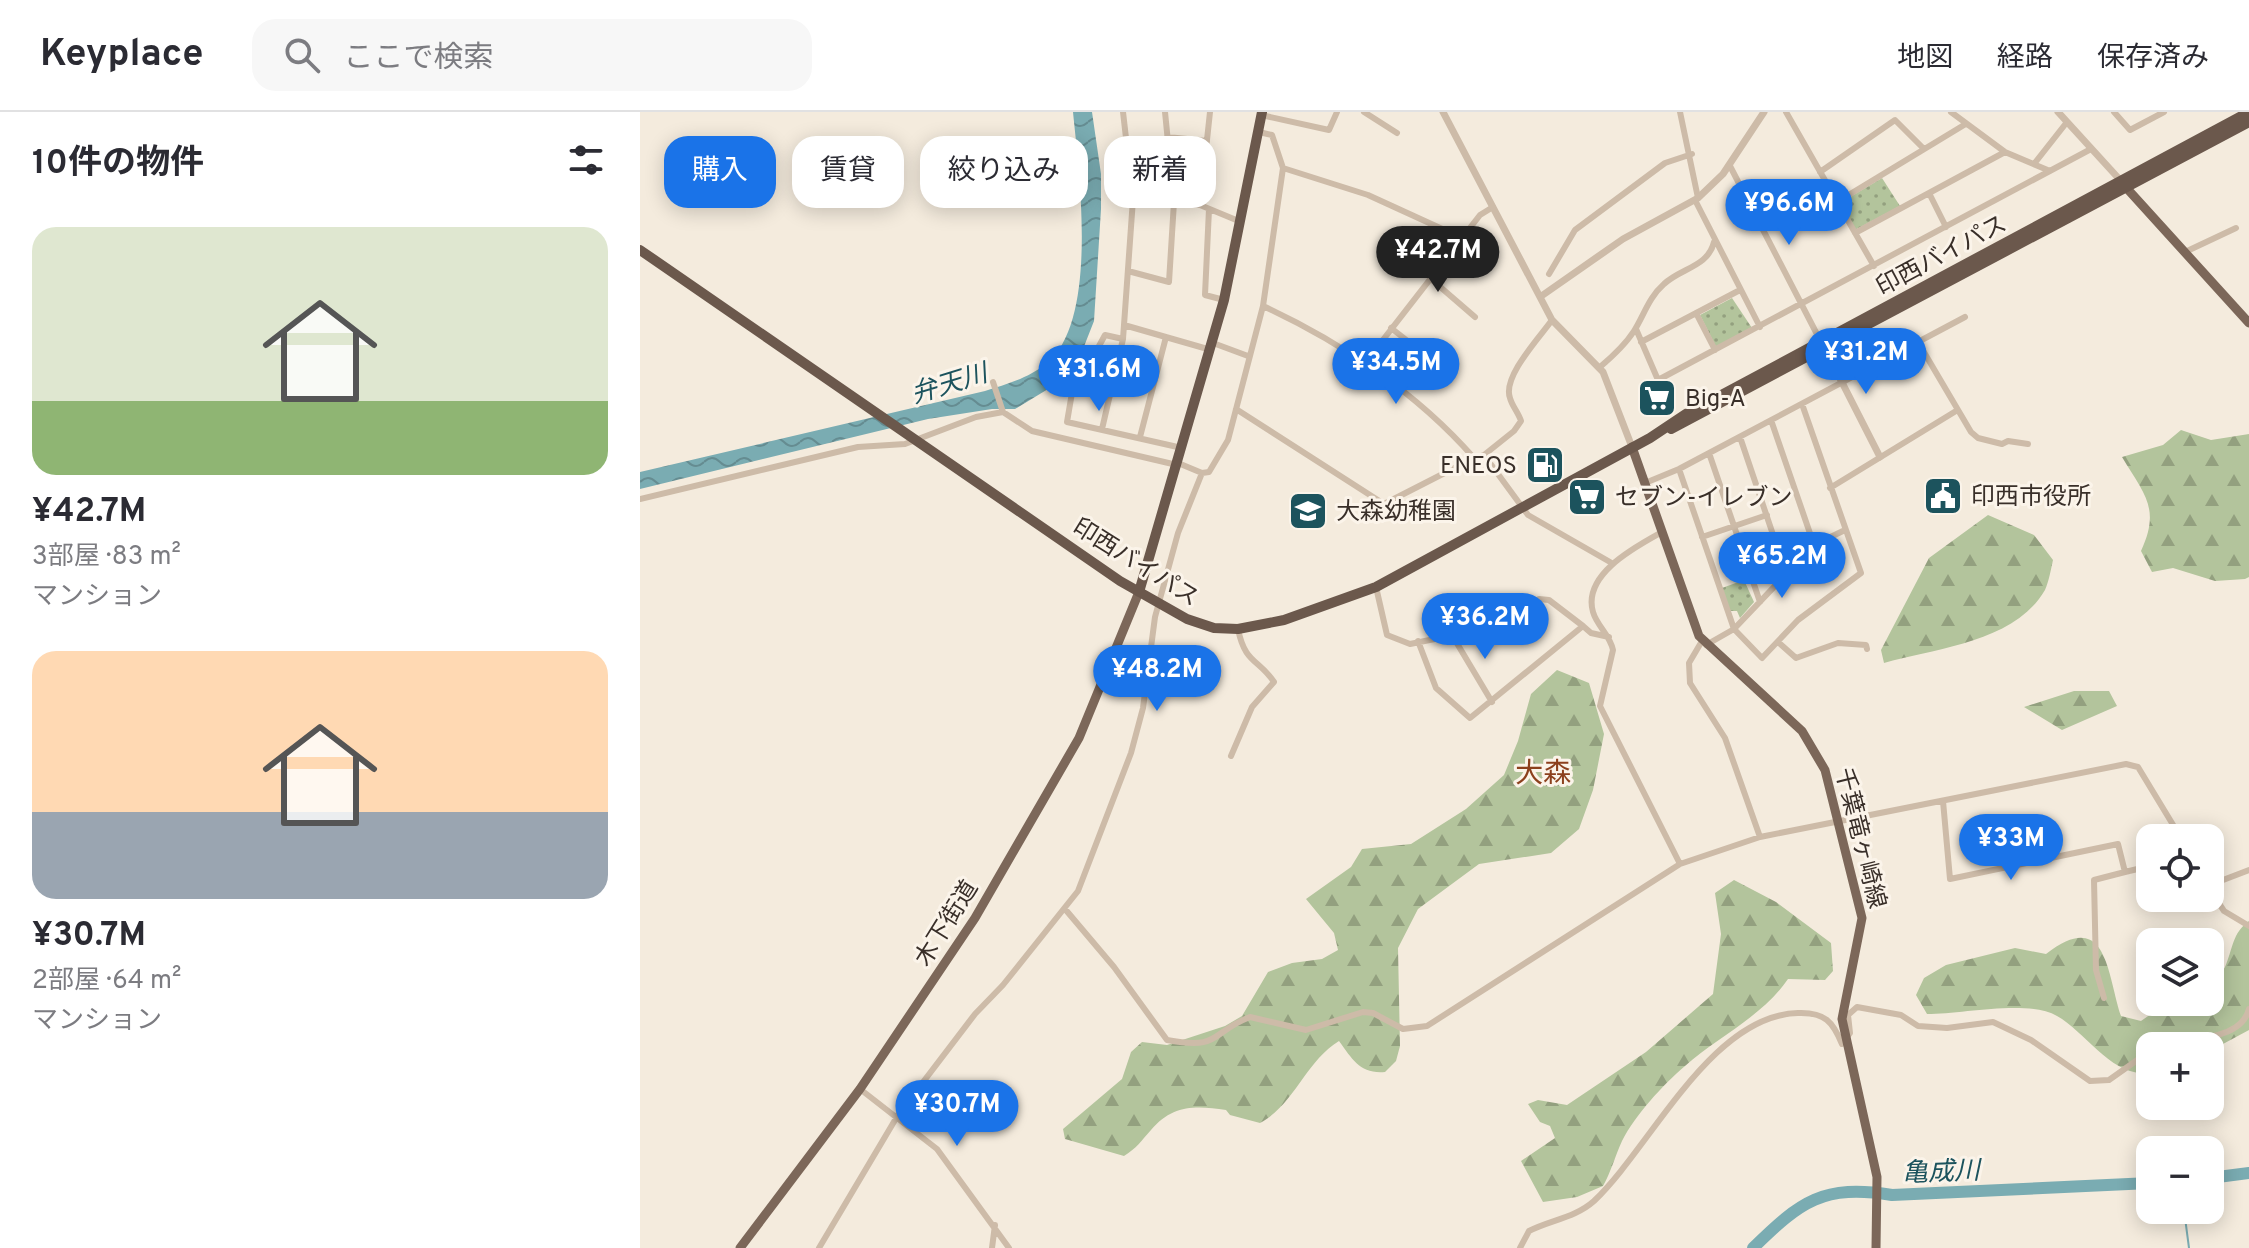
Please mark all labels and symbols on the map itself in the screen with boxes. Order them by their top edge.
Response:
pin: ¥96.6M [1724,179,1854,247]
street label: 印西バイパス [1872,210,2012,304]
pin: ¥42.7M [1373,226,1503,294]
pin: ¥31.2M [1801,328,1931,396]
pin: ¥34.5M [1331,338,1461,406]
pin: ¥31.6M [1034,345,1164,413]
water label: 弁天川 [908,357,995,413]
supermarket icon: Big-A [1636,377,1678,419]
place label: Big-A [1685,385,1746,415]
fuel station icon: ENEOS [1524,444,1566,486]
place label: ENEOS [1440,452,1517,482]
public building icon: 印西市役所 [1922,475,1964,517]
supermarket icon: セブン-イレブン [1566,476,1608,518]
place label: 印西市役所 [1971,483,2091,513]
place label: セブン-イレブン [1615,484,1793,514]
school or university icon: 大森幼稚園 [1287,490,1329,532]
place label: 大森幼稚園 [1336,498,1456,528]
street label: 印西バイパス [1066,513,1204,614]
pin: ¥65.2M [1717,532,1847,600]
pin: ¥36.2M [1420,593,1550,661]
pin: ¥48.2M [1092,645,1222,713]
district label: 大森 [1515,757,1571,793]
street label: 千葉竜ヶ崎線 [1827,765,1891,912]
pin: ¥33M [1964,814,2058,882]
street label: 木下街道 [910,875,986,973]
pin: ¥30.7M [892,1080,1022,1148]
water label: 亀成川 [1902,1156,1984,1191]

